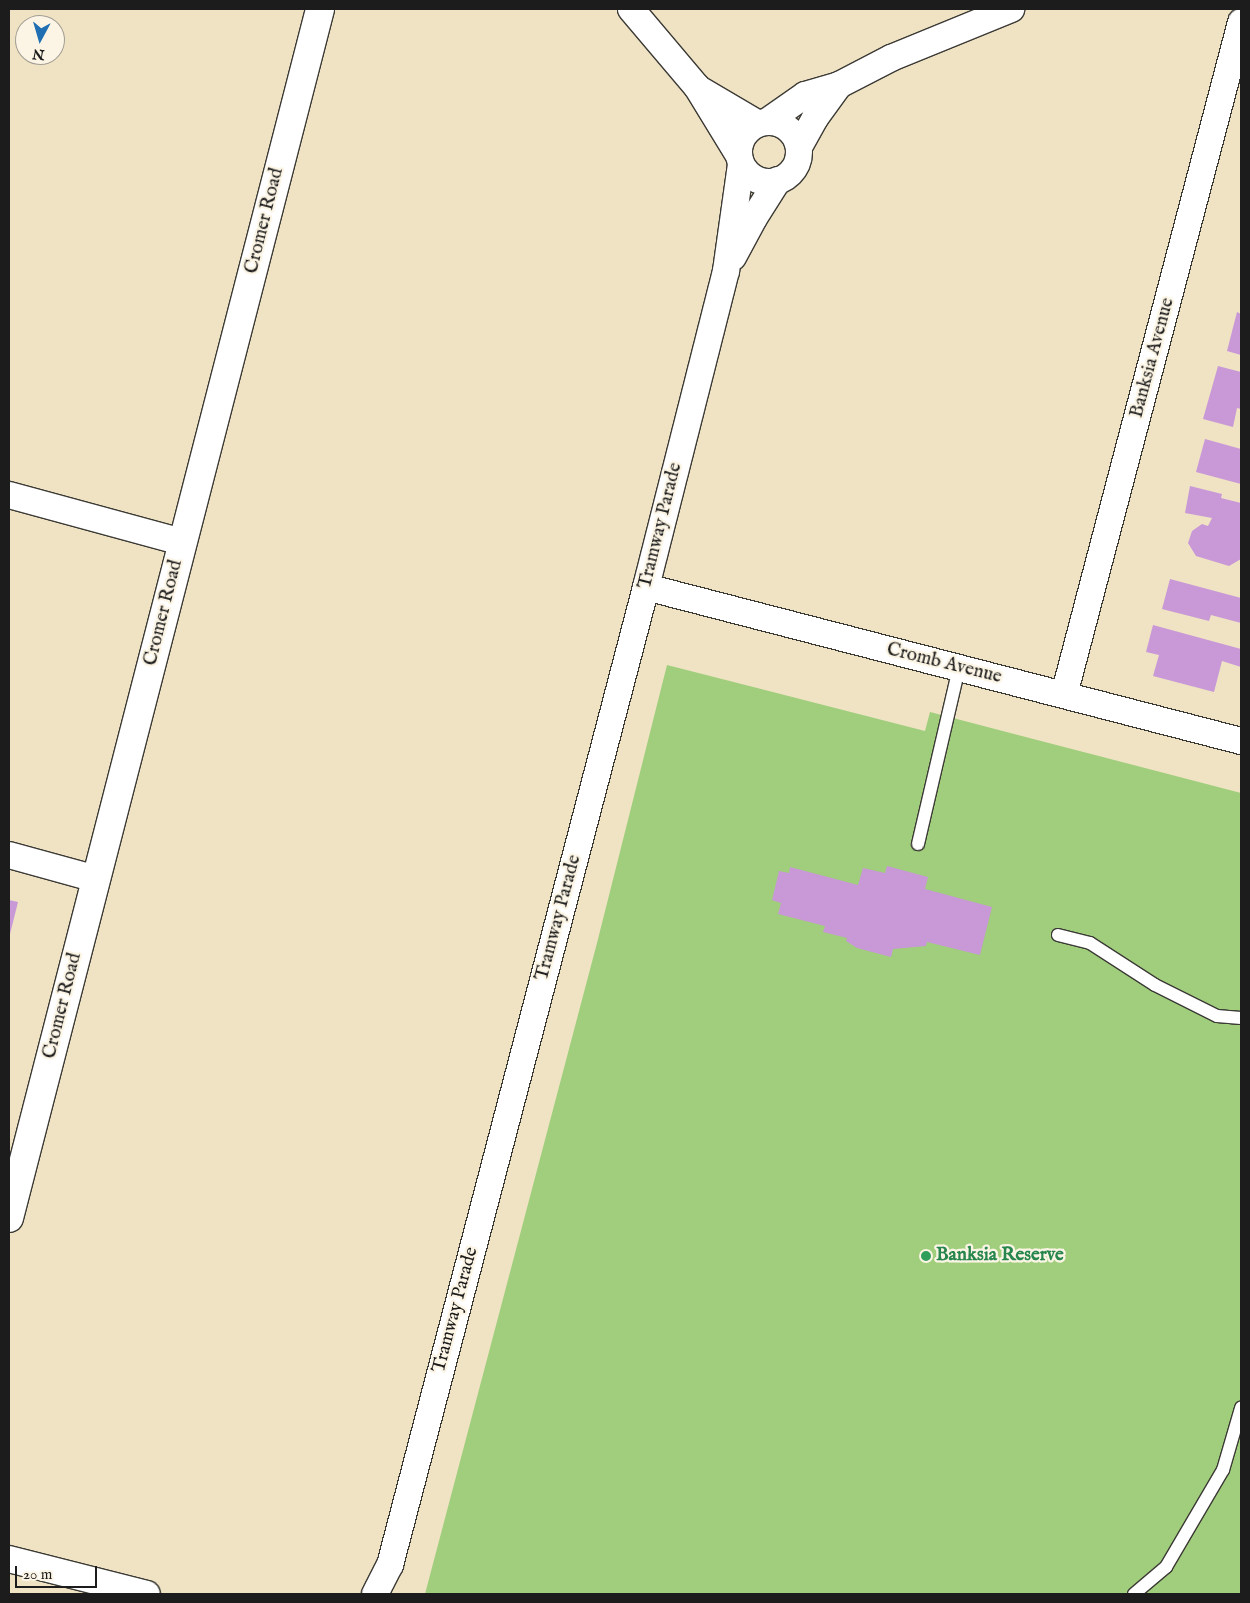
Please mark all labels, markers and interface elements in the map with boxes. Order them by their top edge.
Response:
north arrow [15,15,65,65]
text: N [32,44,46,64]
street label: Cromer Road [241,166,289,276]
street label: Banksia Avenue [1126,296,1180,420]
street label: Tramway Parade [634,461,688,591]
street label: Cromer Road [140,558,188,668]
street label: Cromb Avenue [884,639,1004,689]
street label: Tramway Parade [531,853,587,983]
street label: Cromer Road [39,951,87,1061]
street label: Tramway Parade [428,1245,484,1375]
place label: Banksia Reserve [936,1245,1064,1267]
marker: Banksia Reserve [920,1250,932,1262]
scale bar [18,1556,100,1588]
text: 20 m [23,1565,52,1584]

